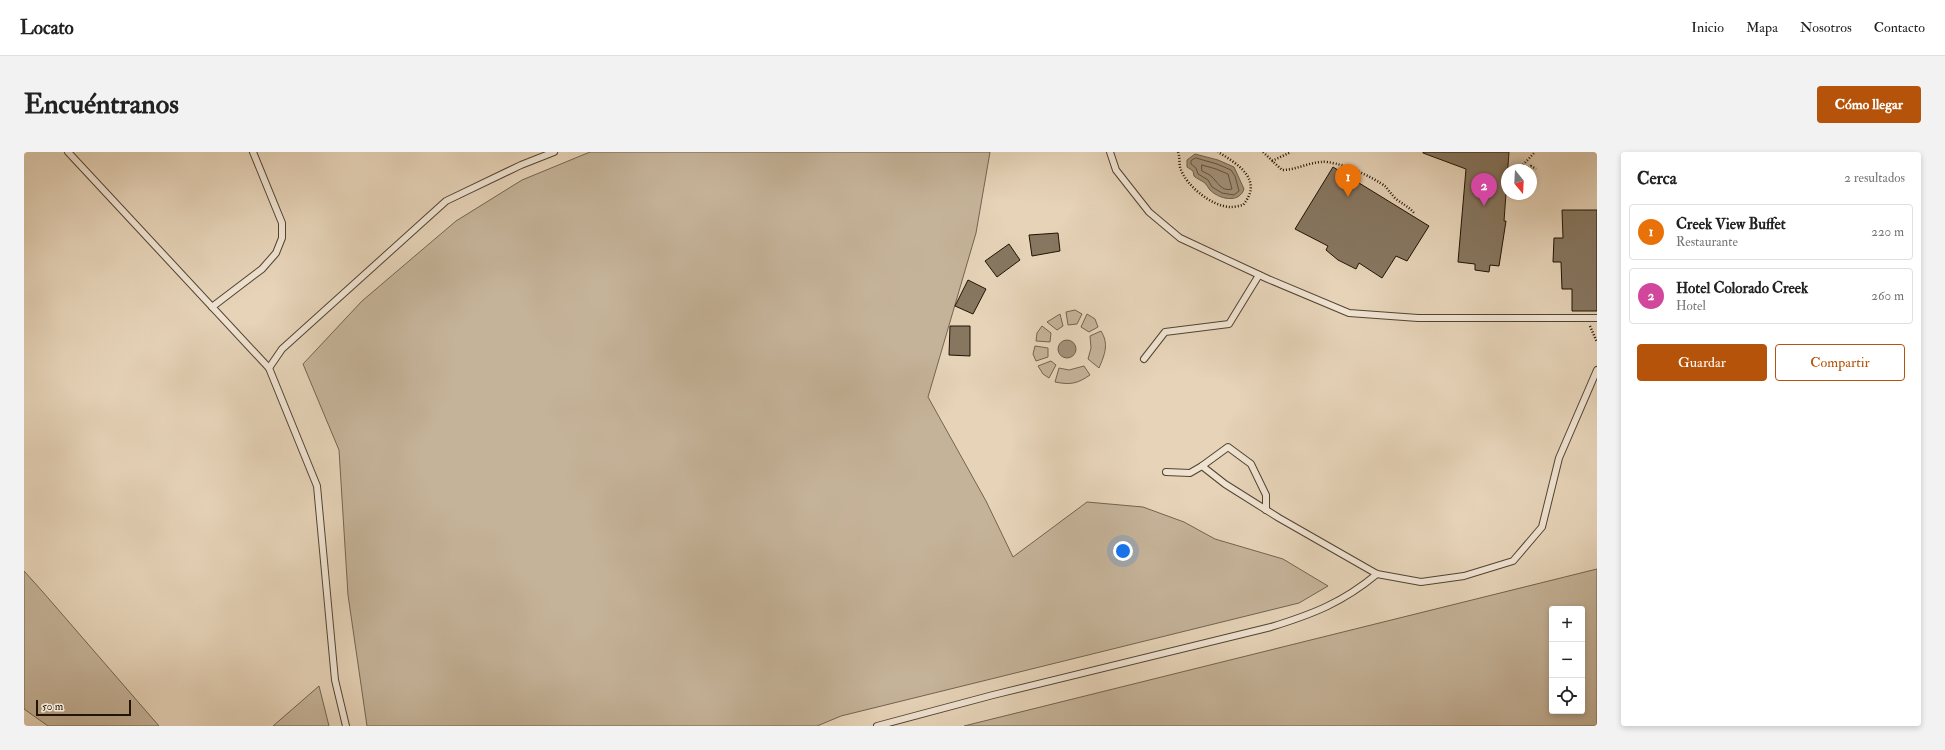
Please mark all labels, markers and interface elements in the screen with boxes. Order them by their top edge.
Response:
text: Locato [20,16,74,40]
text: Inicio [1691,19,1724,36]
text: Mapa [1746,19,1778,36]
text: Nosotros [1800,19,1852,36]
text: Contacto [1874,19,1925,36]
button: Cómo llegar [1817,86,1921,123]
text: Encuéntranos [24,87,179,122]
pin: 1 [1335,164,1361,197]
north arrow [1501,164,1537,200]
text: Cerca [1637,168,1677,189]
text: 2 resultados [1844,170,1905,186]
pin: 2 [1471,173,1497,206]
text: Creek View Buffet [1676,215,1786,234]
text: 1 [1649,224,1653,240]
text: 220 m [1871,224,1904,240]
text: Restaurante [1676,234,1738,250]
text: Hotel Colorado Creek [1676,279,1808,298]
text: 2 [1648,288,1654,304]
text: 260 m [1871,288,1904,304]
text: Hotel [1676,298,1706,314]
button: Guardar [1637,344,1767,381]
button: Compartir [1775,344,1905,381]
your location [1113,541,1133,561]
map controls [1549,606,1585,714]
button: + [1549,606,1585,642]
button: − [1549,642,1585,678]
button: locate [1549,678,1585,714]
scale bar [36,698,131,717]
text: 50 m [42,700,63,713]

